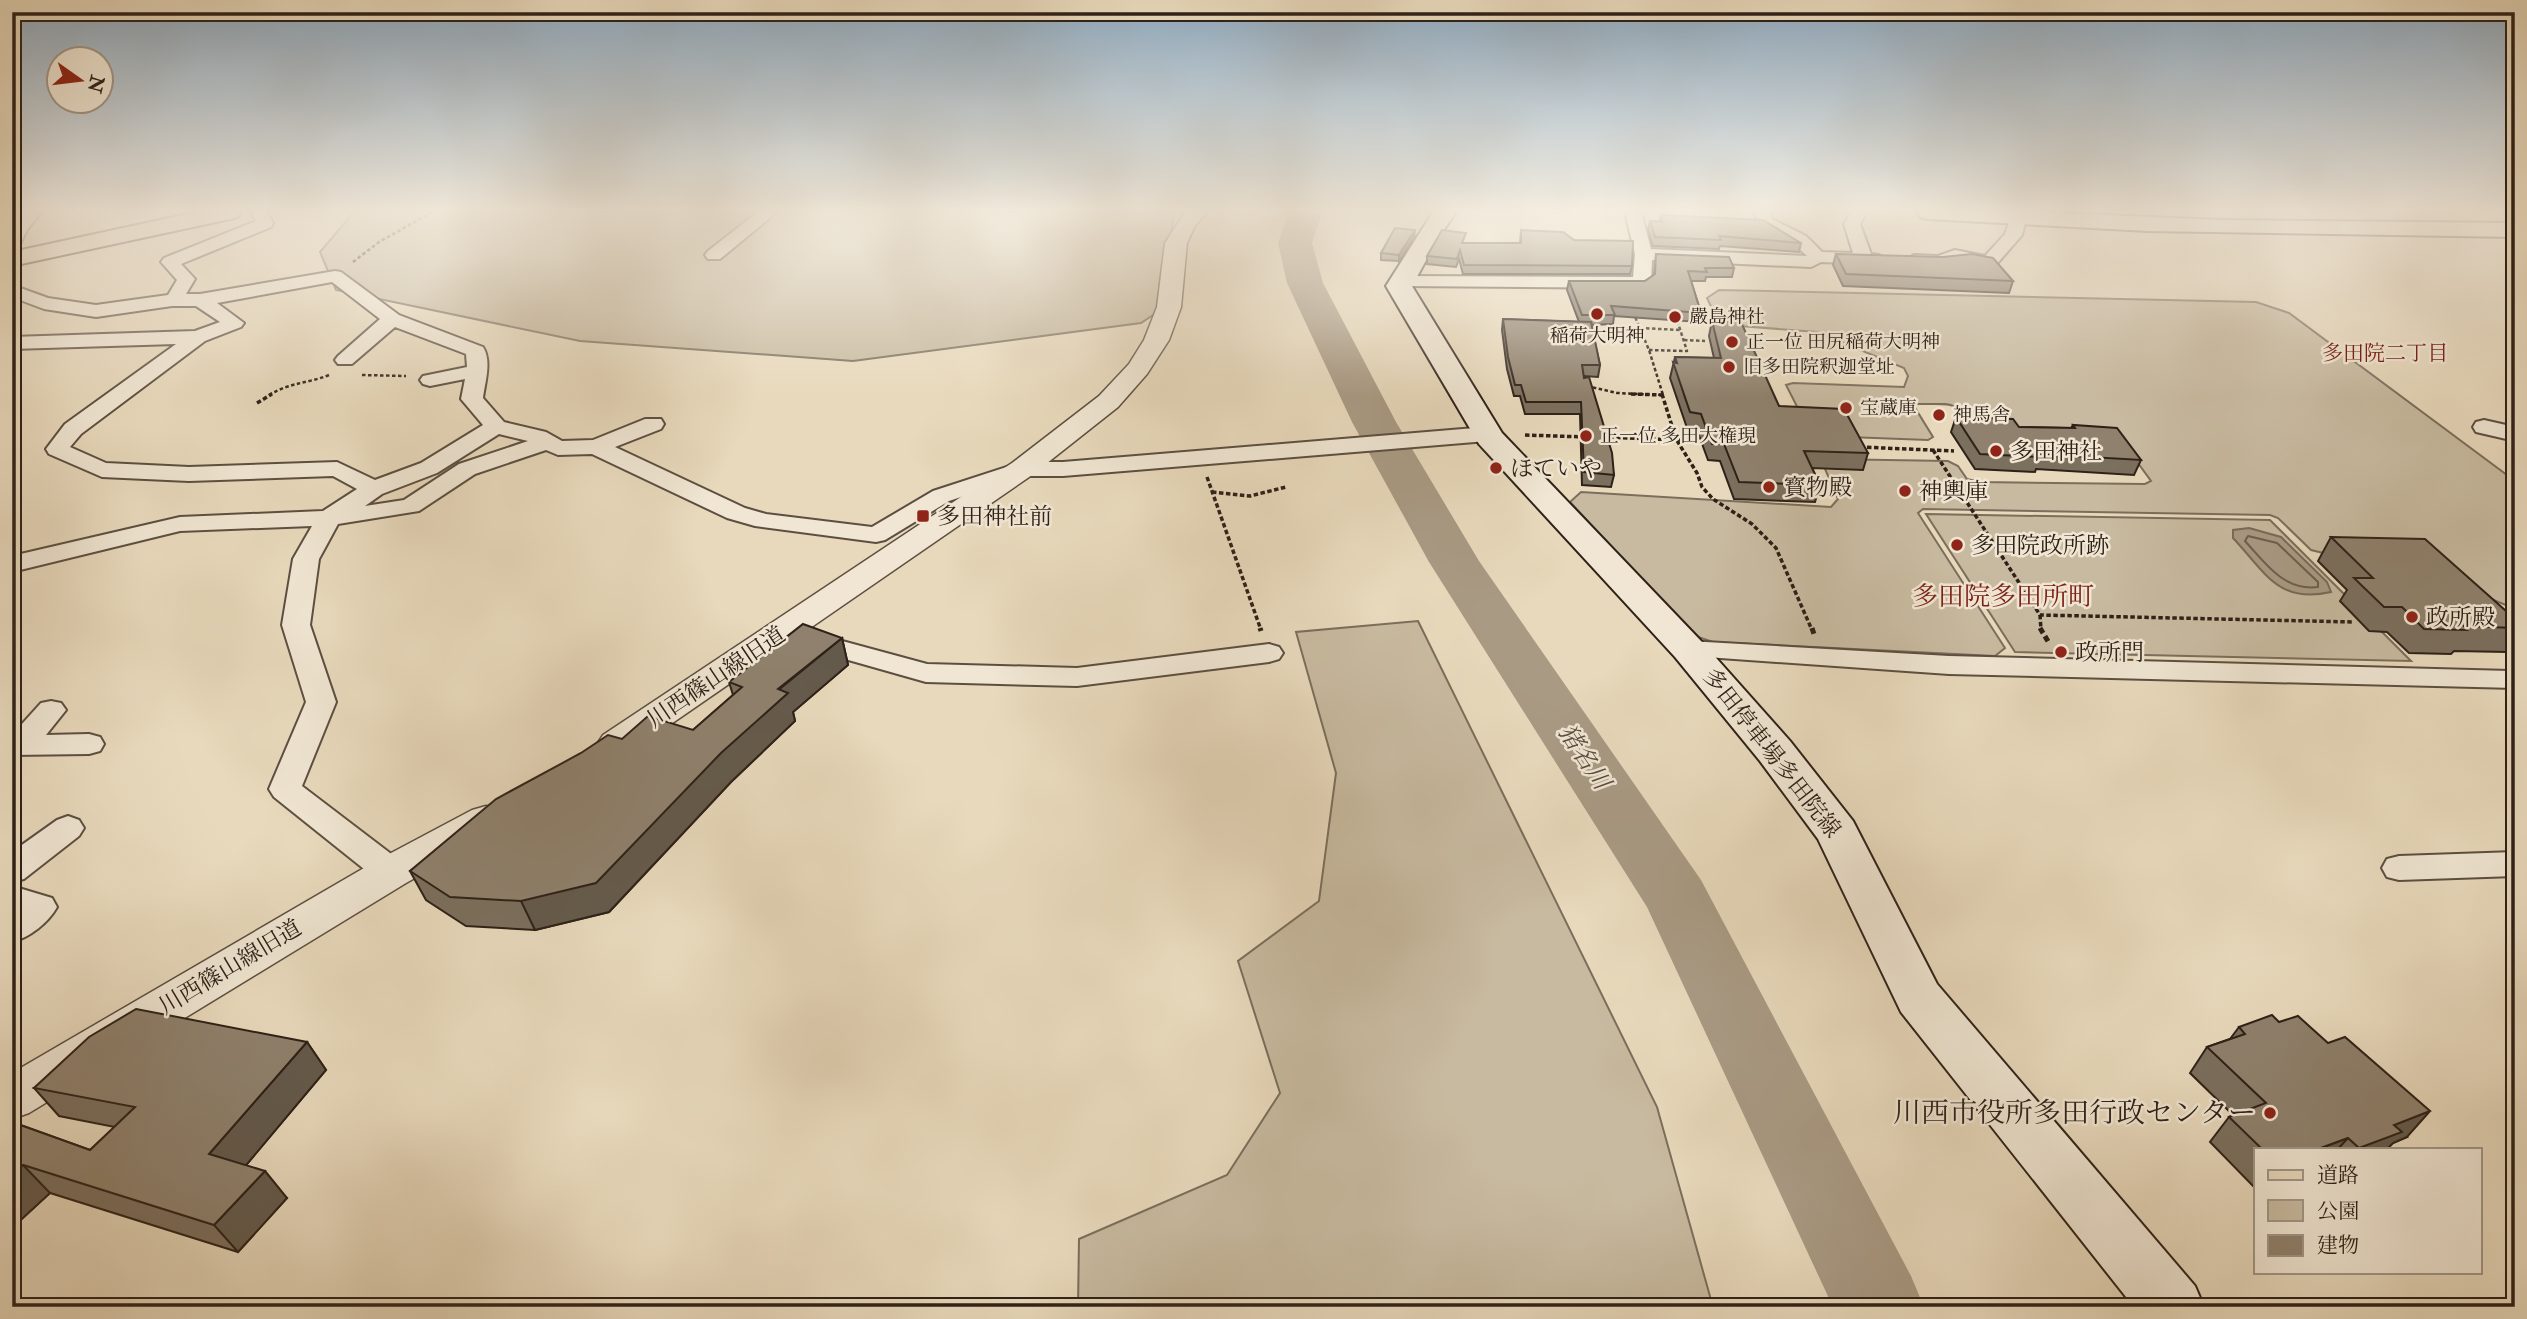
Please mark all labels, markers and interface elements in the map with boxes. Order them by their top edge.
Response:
north arrow [46,46,116,116]
text: N [82,72,109,96]
place label: 嚴島神社 [1689,305,1765,329]
marker: 稲荷大明神 [1589,306,1605,322]
marker: 嚴島神社 [1667,309,1683,325]
place label: 稲荷大明神 [1549,324,1645,348]
place label: 正一位 田尻稲荷大明神 [1746,330,1940,354]
marker: 正一位 田尻稲荷大明神 [1724,334,1740,350]
district label: 多田院二丁目 [2322,340,2448,367]
place label: 旧多田院釈迦堂址 [1743,355,1895,379]
marker: 旧多田院釈迦堂址 [1721,359,1737,375]
place label: 宝蔵庫 [1860,396,1917,420]
marker: 宝蔵庫 [1838,400,1854,416]
place label: 神馬舎 [1953,403,2010,427]
marker: 神馬舎 [1931,407,1947,423]
place label: 正一位 多田大権現 [1600,424,1756,448]
marker: 正一位 多田大権現 [1578,428,1594,444]
place label: 多田神社 [2010,437,2102,466]
marker: 多田神社 [1988,443,2004,459]
place label: ほていや [1510,454,1602,483]
marker: ほていや [1488,460,1504,476]
place label: 寳物殿 [1783,473,1852,502]
place label: 神輿庫 [1919,477,1988,506]
marker: 寳物殿 [1761,479,1777,495]
marker: 神輿庫 [1897,483,1913,499]
place label: 多田神社前 [937,502,1052,531]
marker: 多田神社前 [915,508,931,524]
place label: 多田院政所跡 [1971,531,2109,560]
marker: 多田院政所跡 [1949,537,1965,553]
district label: 多田院多田所町 [1912,581,2094,613]
place label: 政所殿 [2426,603,2495,632]
marker: 政所殿 [2404,609,2420,625]
street label: 川西篠山線旧道 [641,620,791,734]
place label: 政所門 [2075,638,2144,667]
marker: 政所門 [2053,644,2069,660]
street label: 多田停車場多田院線 [1697,663,1847,843]
water label: 猪名川 [1551,718,1619,798]
street label: 川西篠山線旧道 [154,913,306,1021]
place label: 川西市役所多田行政センター [1893,1096,2256,1131]
marker: 川西市役所多田行政センター [2262,1105,2278,1121]
legend [2254,1148,2482,1274]
text: 道路 [2317,1162,2359,1189]
text: 公園 [2317,1198,2359,1225]
text: 建物 [2317,1232,2359,1259]

